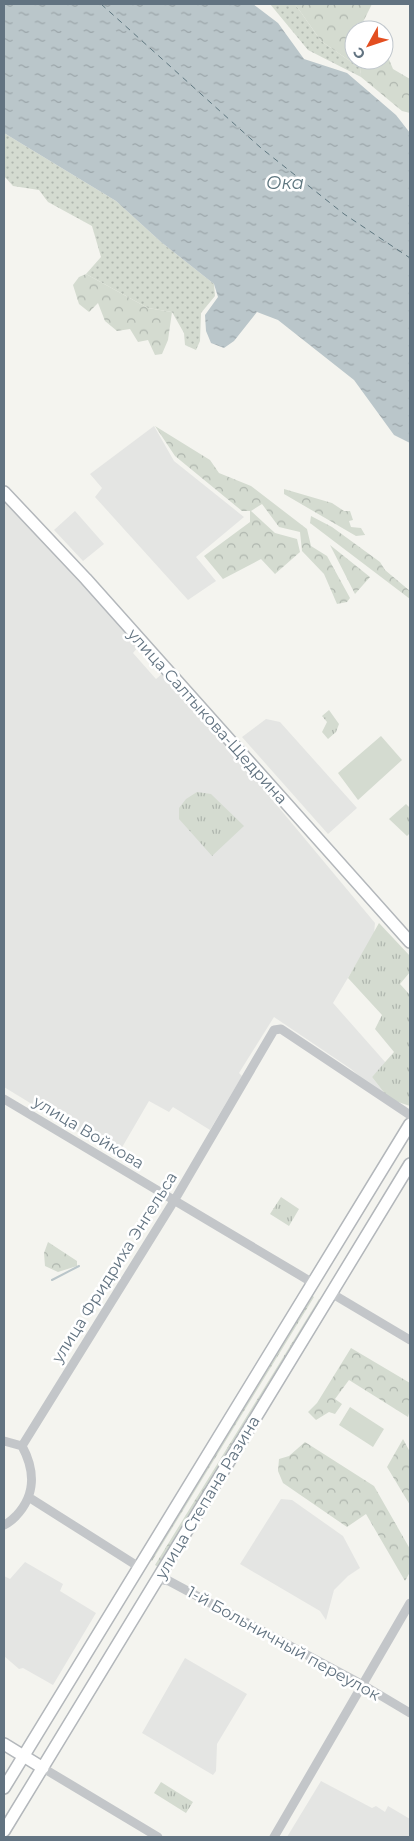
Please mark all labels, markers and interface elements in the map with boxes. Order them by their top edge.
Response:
north arrow [344,20,394,70]
text: С [349,44,369,63]
water label: Ока [266,172,304,194]
street label: улица Салтыкова-Щедрина [123,624,291,808]
street label: улица Войкова [29,1091,147,1173]
street label: улица Фридриха Энгельса [47,1168,181,1367]
street label: улица Степана Разина [151,1412,264,1583]
street label: 1-й Больничный переулок [184,1582,384,1705]

